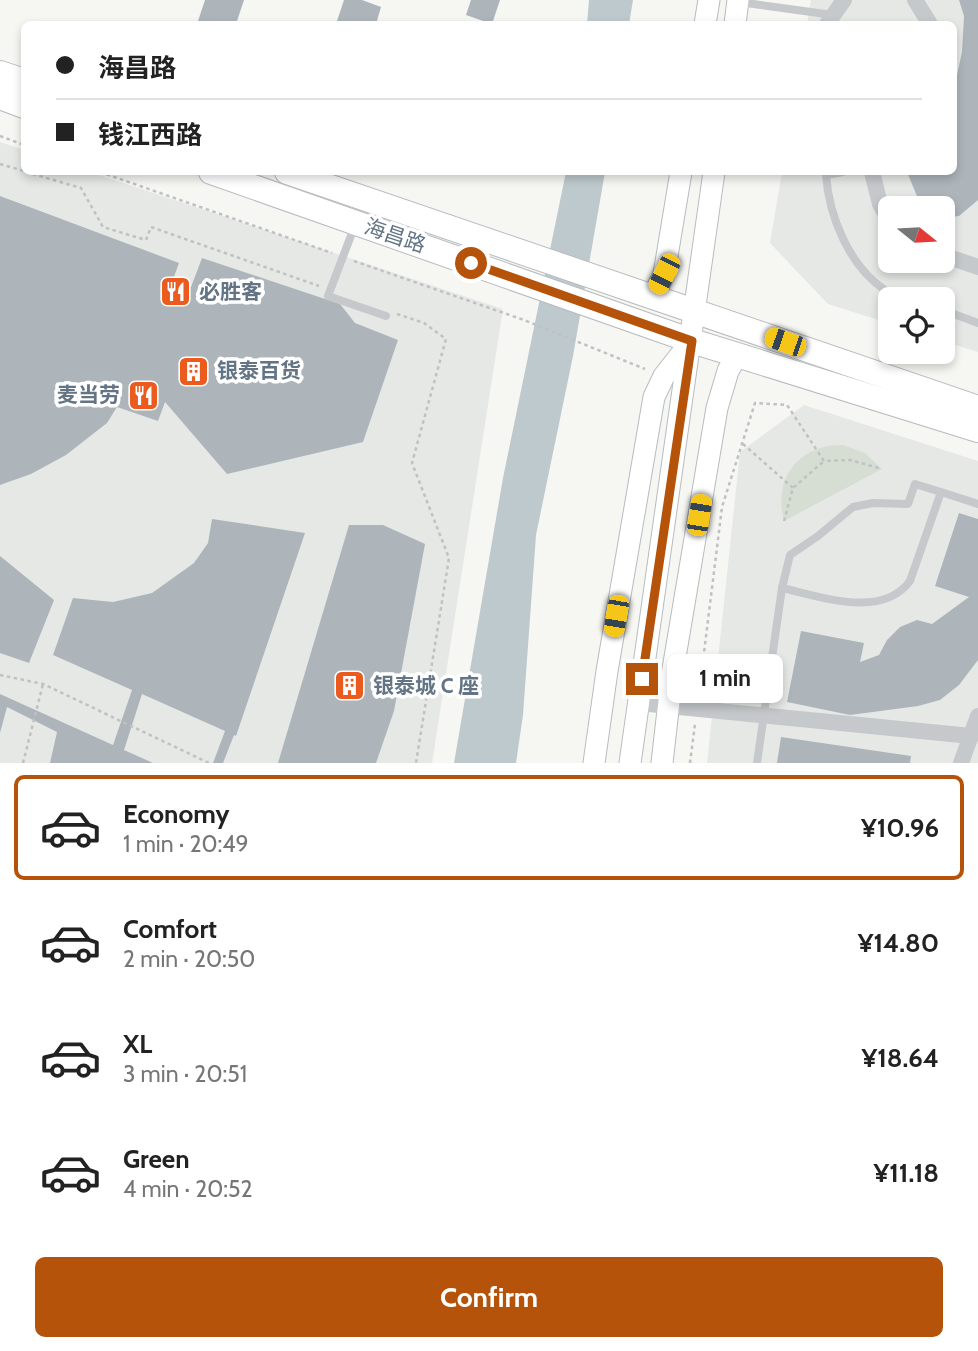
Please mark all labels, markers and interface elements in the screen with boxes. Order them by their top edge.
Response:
text: 海昌路 [98,52,176,84]
text: 钱江西路 [98,119,202,151]
north arrow [878,196,956,273]
map controls [878,196,955,364]
street label: 海昌路 [361,213,429,258]
route start [455,247,487,279]
car [646,251,683,297]
restaurant icon: 必胜客 [159,275,193,309]
place label: 必胜客 [199,279,262,304]
button: locate [878,287,955,364]
car [762,325,809,359]
building icon: 银泰百货 [177,354,211,388]
place label: 银泰百货 [217,358,301,383]
restaurant icon: 麦当劳 [126,378,160,412]
place label: 麦当劳 [57,382,120,407]
car [686,493,713,537]
car [603,593,630,639]
callout: 1 min [666,654,782,704]
route end [626,663,658,695]
text: 1 min [699,664,751,692]
building icon: 银泰城 C 座 [333,669,367,703]
place label: 银泰城 C 座 [373,673,479,698]
icon: car [39,796,102,859]
text: Economy [123,798,229,830]
text: ¥10.96 [861,812,939,844]
text: 1 min · 20:49 [123,830,249,858]
icon: car [39,911,102,974]
text: Comfort [123,913,217,945]
text: ¥14.80 [858,927,939,959]
text: 2 min · 20:50 [123,945,255,973]
icon: car [39,1026,102,1089]
text: XL [123,1028,152,1060]
text: ¥18.64 [861,1042,939,1074]
text: 3 min · 20:51 [123,1060,247,1088]
icon: car [39,1141,102,1204]
text: Green [123,1143,190,1175]
text: ¥11.18 [874,1157,939,1189]
text: 4 min · 20:52 [123,1175,253,1203]
button: Confirm [35,1257,943,1337]

